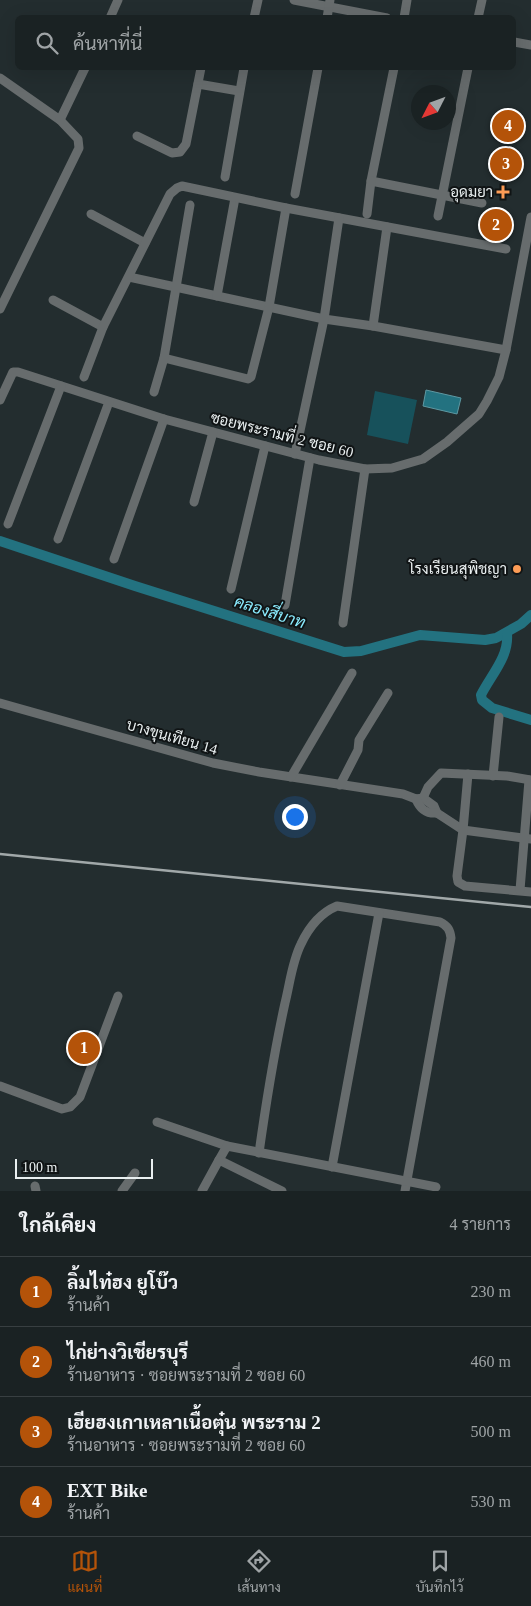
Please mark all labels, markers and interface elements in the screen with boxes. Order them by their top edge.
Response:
search box [15,15,516,70]
icon: search [33,29,61,57]
text: ค้นหาที่นี่ [73,33,142,54]
north arrow [411,85,456,130]
pin: 4 [492,107,524,145]
pin: 3 [490,145,522,183]
place label: อุดมยา [450,184,493,203]
marker: อุดมยา [497,186,509,198]
pin: 2 [480,206,512,244]
street label: ซอยพระรามที่ 2 ซอย 60 [209,403,357,461]
place label: โรงเรียนสุพิชญา [408,559,507,580]
marker: โรงเรียนสุพิชญา [511,563,523,575]
water label: คลองสี่บาท [232,587,309,631]
street label: บางขุนเทียน 14 [124,714,220,761]
your location [282,804,308,830]
pin: 1 [68,1029,100,1067]
scale bar [15,1156,152,1179]
text: 100 m [22,1160,57,1175]
text: ใกล้เคียง [20,1213,96,1237]
text: 4 รายการ [450,1216,511,1233]
text: ลิ้มไท๋ฮง ยูโบ๊ว [67,1272,178,1293]
text: 1 [32,1283,40,1300]
text: 230 m [471,1283,511,1300]
text: ร้านค้า [67,1297,110,1314]
text: ไก่ย่างวิเชียรบุรี [67,1342,188,1363]
text: 2 [32,1353,40,1370]
text: 460 m [471,1353,511,1370]
text: ร้านอาหาร · ซอยพระรามที่ 2 ซอย 60 [67,1367,305,1384]
text: เฮียฮงเกาเหลาเนื้อตุ๋น พระราม 2 [67,1412,321,1433]
text: 3 [32,1423,40,1440]
text: 500 m [471,1423,511,1440]
text: ร้านอาหาร · ซอยพระรามที่ 2 ซอย 60 [67,1437,305,1454]
text: EXT Bike [67,1480,147,1501]
text: 4 [32,1493,40,1510]
text: 530 m [471,1493,511,1510]
text: ร้านค้า [67,1505,110,1522]
tab: แผนที่ [67,1547,102,1596]
tab: เส้นทาง [237,1547,281,1596]
tab: บันทึกไว้ [416,1547,464,1596]

